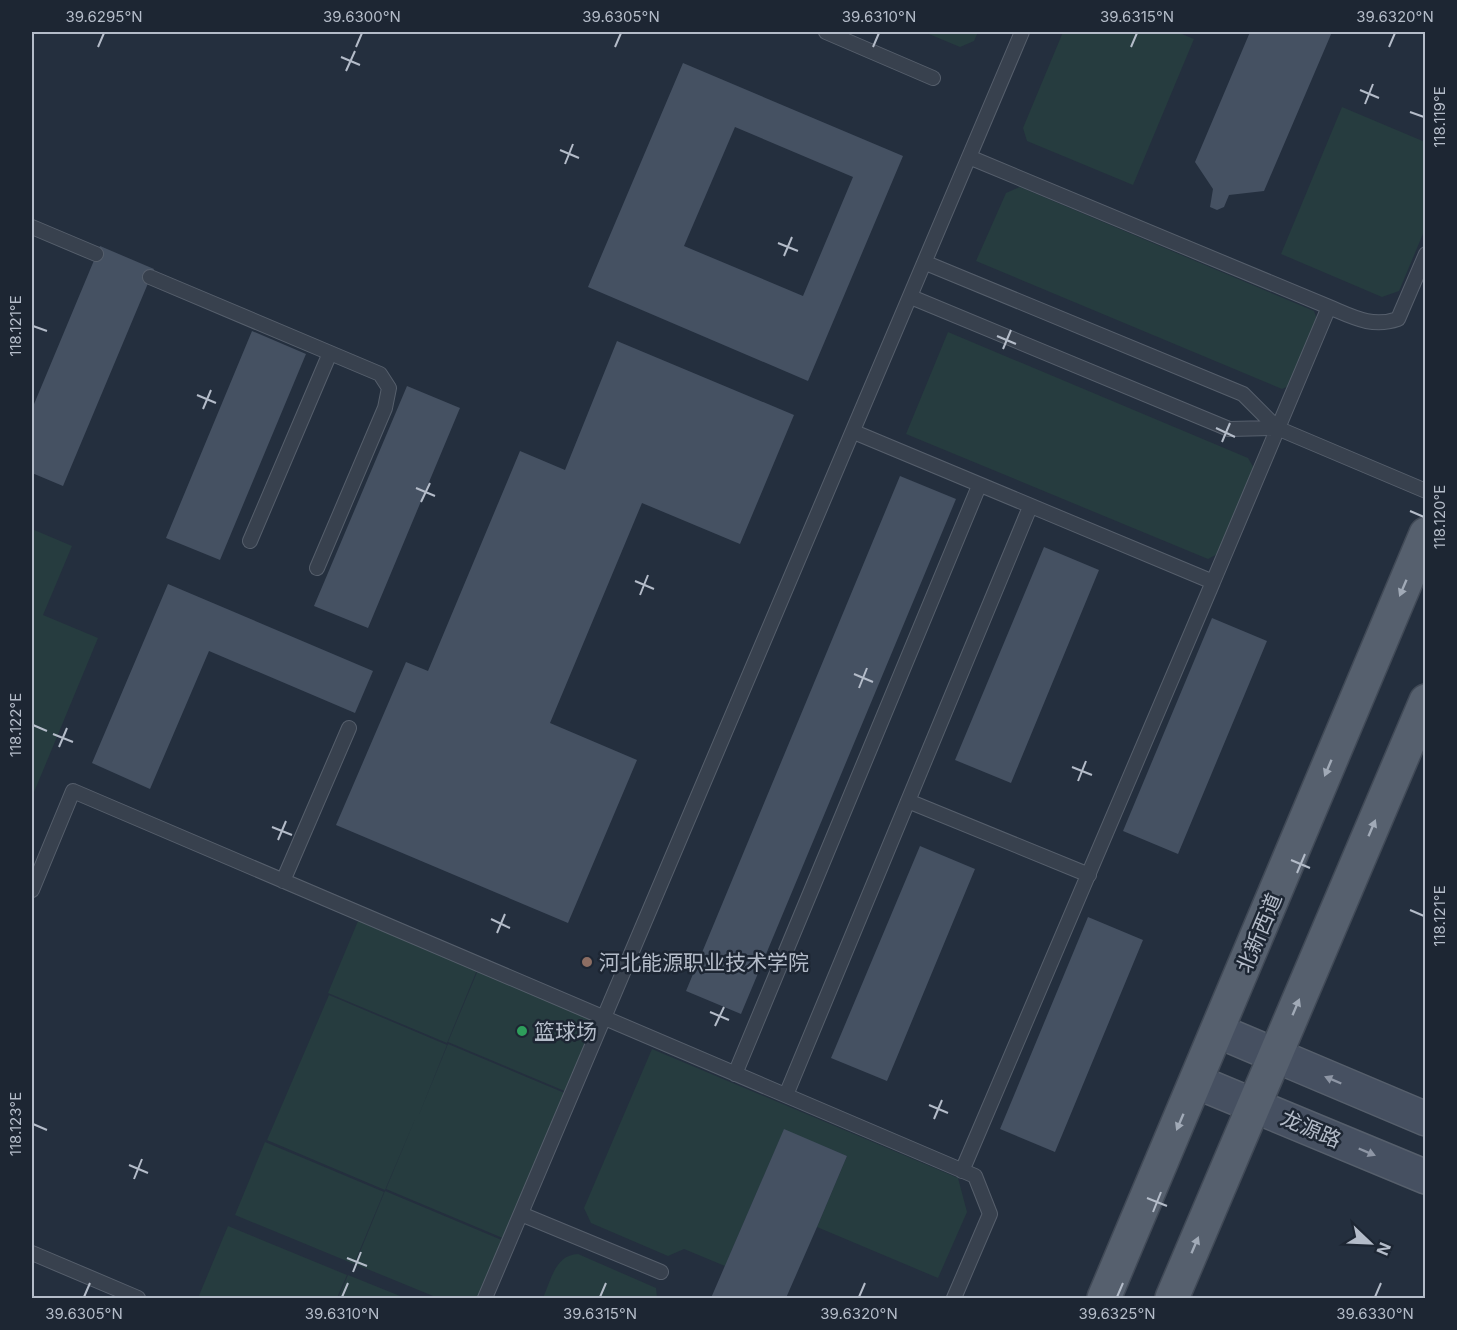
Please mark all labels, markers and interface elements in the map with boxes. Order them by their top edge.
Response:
text: 39.6295°N [65,7,143,26]
text: 39.6300°N [323,7,401,26]
text: 39.6305°N [582,7,660,26]
text: 39.6310°N [842,7,916,26]
text: 39.6315°N [1100,7,1174,26]
text: 39.6320°N [1356,7,1434,26]
text: 118.119°E [1430,86,1449,148]
text: 118.121°E [6,295,25,357]
text: 118.120°E [1430,485,1449,549]
one-way arrow [1398,579,1407,597]
text: 118.122°E [6,693,25,757]
one-way arrow [1323,759,1332,777]
one-way arrow [1367,818,1377,836]
text: 118.121°E [1430,885,1449,947]
street label: 北新西道 [1231,889,1287,977]
place label: 河北能源职业技术学院 [599,950,809,975]
marker: 河北能源职业技术学院 [580,955,594,969]
one-way arrow [1291,998,1301,1016]
place label: 篮球场 [534,1019,597,1044]
marker: 篮球场 [515,1024,529,1038]
one-way arrow [1324,1075,1342,1084]
text: 118.123°E [6,1092,25,1156]
street label: 龙源路 [1277,1105,1345,1153]
one-way arrow [1175,1114,1184,1131]
one-way arrow [1359,1147,1377,1157]
north arrow [1340,1213,1400,1273]
one-way arrow [1190,1235,1200,1253]
text: N [1372,1239,1395,1258]
text: 39.6305°N [45,1304,123,1323]
text: 39.6310°N [305,1304,379,1323]
text: 39.6315°N [563,1304,637,1323]
text: 39.6320°N [820,1304,898,1323]
text: 39.6325°N [1078,1304,1156,1323]
text: 39.6330°N [1336,1304,1414,1323]

